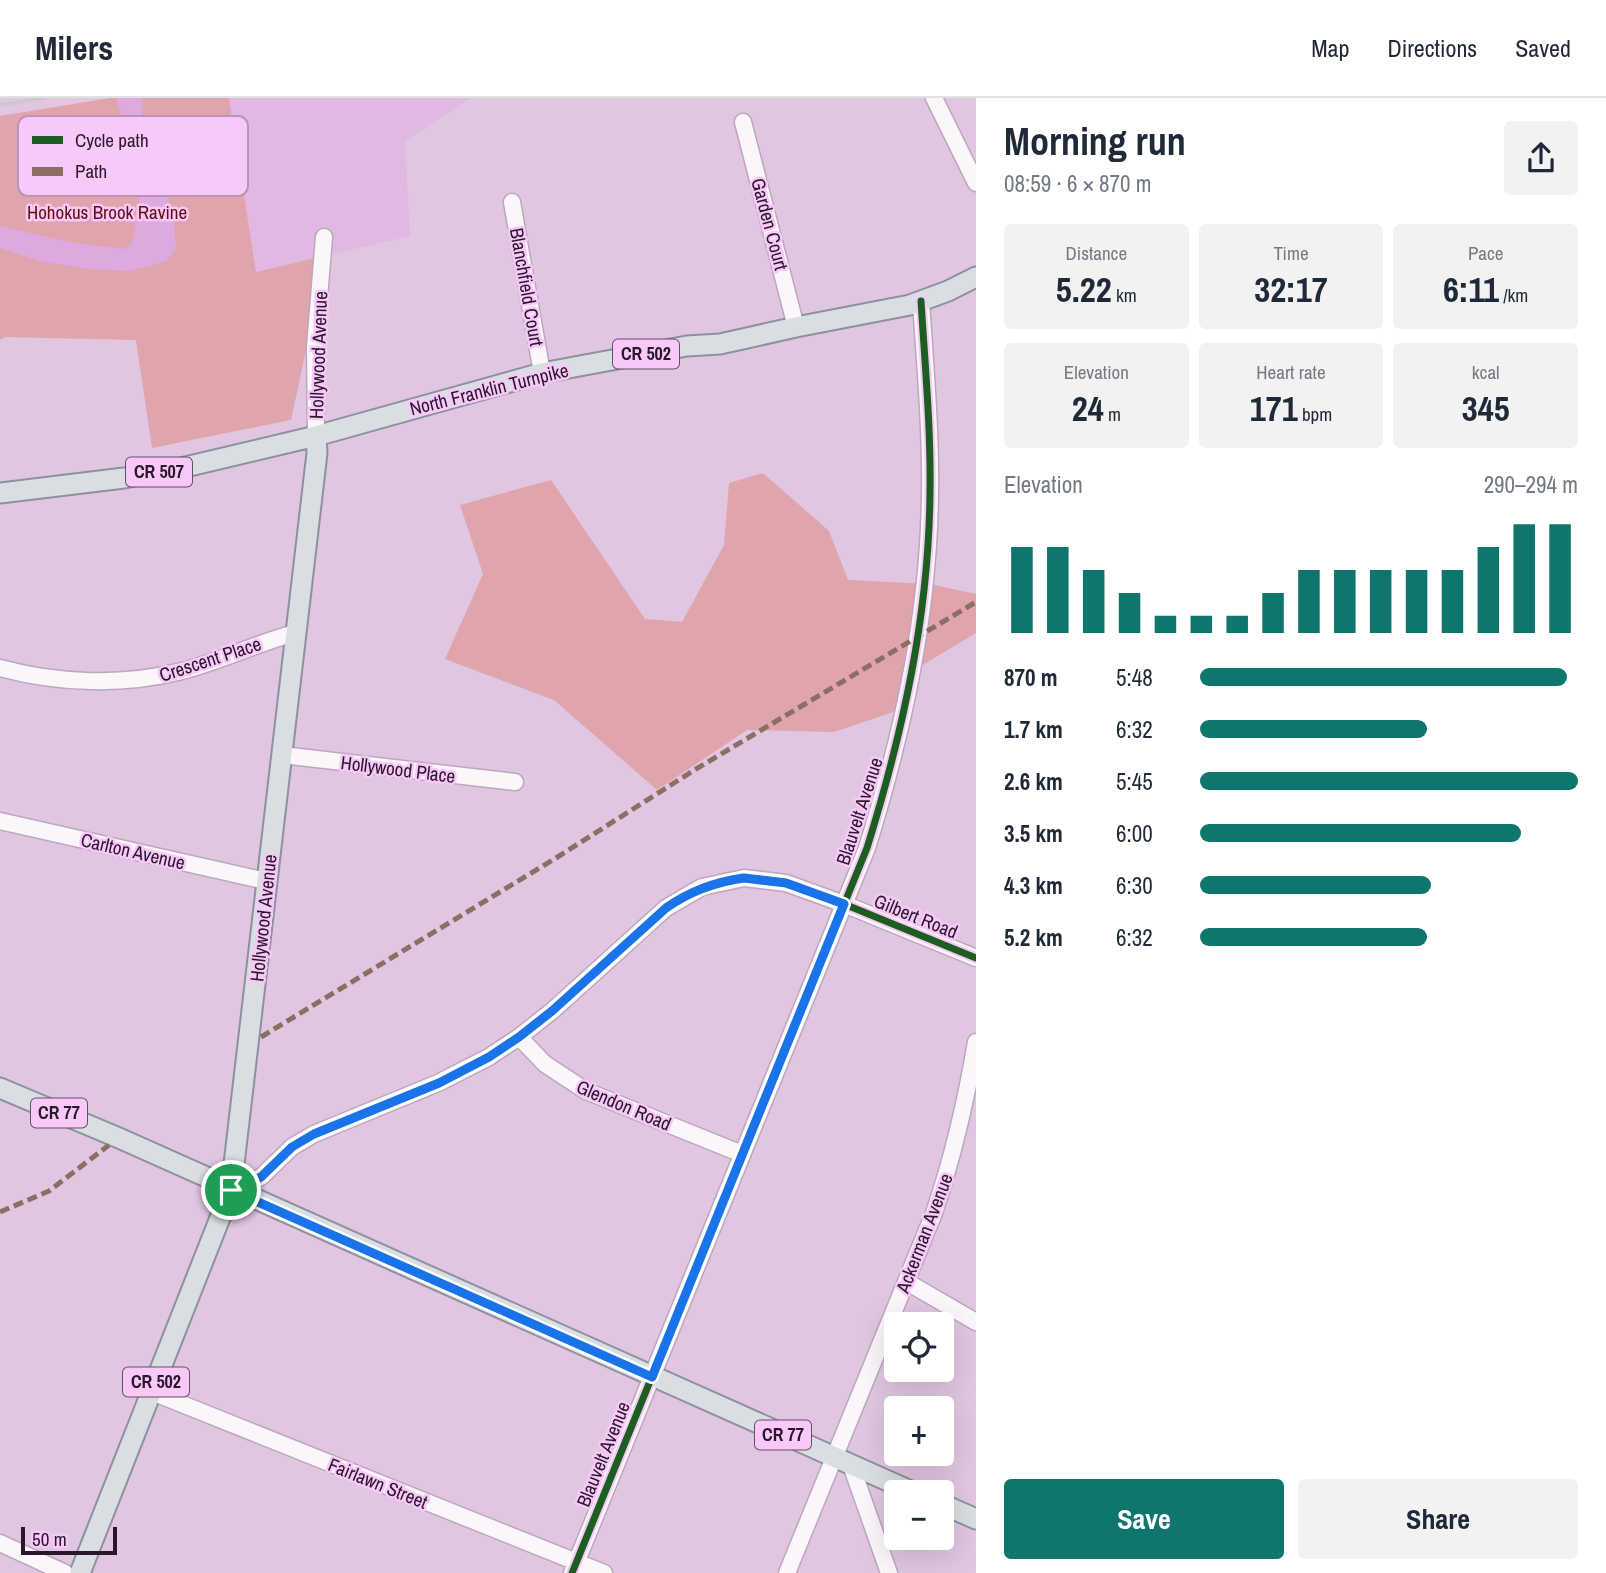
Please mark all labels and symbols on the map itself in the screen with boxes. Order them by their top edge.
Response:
legend [18,116,248,196]
text: Cycle path [75,127,149,153]
text: Path [75,158,107,184]
street label: Garden Court [745,175,795,274]
park label: Hohokus Brook Ravine [27,199,187,225]
street label: Blanchfield Court [504,226,550,349]
street label: Hollywood Avenue [303,291,333,419]
road number: CR 502 [613,340,679,368]
street label: North Franklin Turnpike [407,357,571,421]
road number: CR 507 [126,458,192,486]
street label: Crescent Place [156,630,264,688]
street label: Hollywood Place [339,749,457,789]
street label: Blauvelt Avenue [829,754,889,868]
street label: Carlton Avenue [78,826,188,876]
street label: Hollywood Avenue [243,853,283,983]
street label: Gilbert Road [870,887,962,945]
street label: Glendon Road [573,1073,675,1137]
road number: CR 77 [31,1098,87,1128]
pin [201,1160,261,1220]
street label: Ackerman Avenue [889,1169,959,1297]
road number: CR 502 [123,1367,189,1396]
street label: Blauvelt Avenue [570,1397,636,1511]
road number: CR 77 [755,1420,811,1450]
street label: Fairlawn Street [325,1451,432,1515]
scale bar [21,1524,117,1556]

